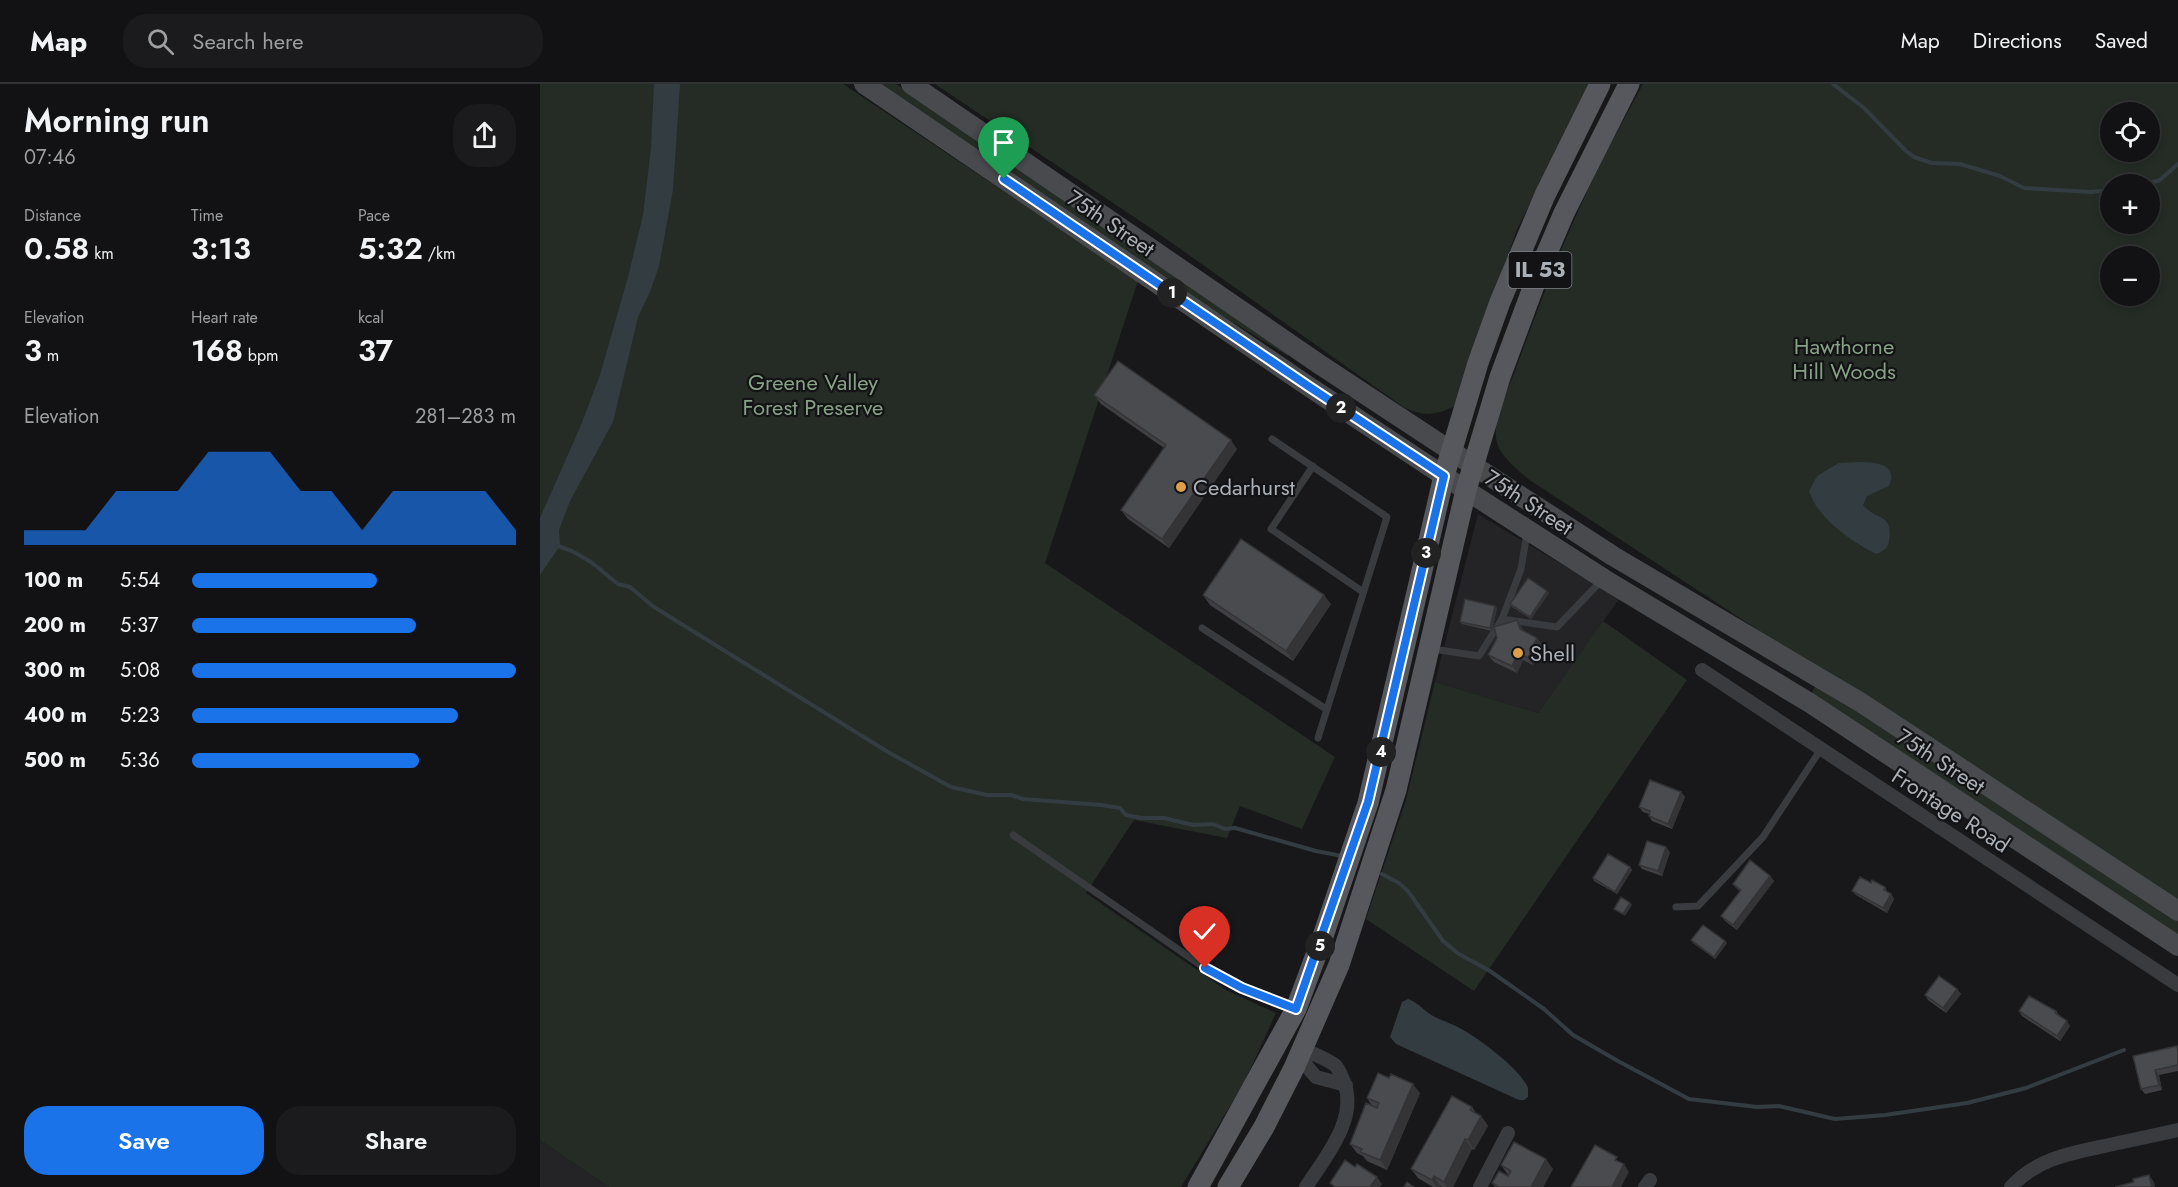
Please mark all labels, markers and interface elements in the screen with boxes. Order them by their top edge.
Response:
search box [123,14,543,68]
text: Map [30,21,87,62]
icon: search [144,25,177,58]
text: Search here [192,25,304,57]
text: Map [1901,26,1940,56]
text: Directions [1973,26,2062,56]
text: Saved [2095,26,2148,56]
text: Morning run [24,97,210,144]
map controls [2100,102,2160,306]
button: locate [2100,102,2160,162]
button: share [453,104,516,167]
pin [978,117,1029,179]
icon: arrive [987,126,1020,159]
text: 07:46 [24,143,76,172]
button: + [2100,174,2160,234]
street label: 75th Street [1061,182,1162,265]
text: Distance [24,204,81,227]
text: Time [191,204,223,227]
text: Pace [358,204,390,227]
text: 0.58 [24,227,89,270]
text: 3:13 [191,227,251,270]
text: 5:32 [358,227,423,270]
text: km [89,242,114,265]
text: /km [423,242,455,265]
button: − [2100,246,2160,306]
road number: IL 53 [1508,252,1572,288]
pin: 1 [1157,278,1187,308]
text: 1 [1168,281,1176,304]
text: Elevation [24,306,84,329]
text: Heart rate [191,306,258,329]
text: kcal [358,306,384,329]
text: 3 [24,329,42,372]
text: 168 [191,329,243,372]
text: 37 [358,329,393,372]
park label: Hawthorne Hill Woods [1792,330,1896,387]
text: m [42,344,59,367]
text: bpm [243,344,279,367]
park label: Greene Valley Forest Preserve [743,366,883,423]
pin: 2 [1326,393,1356,423]
text: 2 [1336,396,1346,419]
text: Elevation [24,402,99,431]
text: 281–283 m [415,402,516,431]
street label: 75th Street [1478,461,1580,543]
place label: Cedarhurst [1193,471,1296,503]
marker: Cedarhurst [1174,480,1188,494]
pin: 3 [1411,538,1441,568]
text: 3 [1421,541,1431,564]
text: 100 m [24,566,83,595]
text: 5:54 [120,566,160,595]
text: 200 m [24,611,86,640]
text: 5:37 [120,611,158,640]
place label: Shell [1530,637,1575,669]
marker: Shell [1511,646,1525,660]
text: 300 m [24,656,85,685]
text: 5:08 [120,656,160,685]
text: 400 m [24,701,87,730]
text: 5:23 [120,701,160,730]
street label: 75th Street [1890,720,1992,802]
pin: 4 [1366,737,1396,767]
text: 4 [1375,740,1387,763]
text: 500 m [24,746,86,775]
text: 5:36 [120,746,160,775]
street label: Frontage Road [1886,760,2016,860]
pin [1179,906,1230,968]
icon: check [1188,915,1221,948]
pin: 5 [1305,931,1335,961]
text: 5 [1315,934,1325,957]
button: Save [24,1106,264,1175]
button: Share [276,1106,516,1175]

